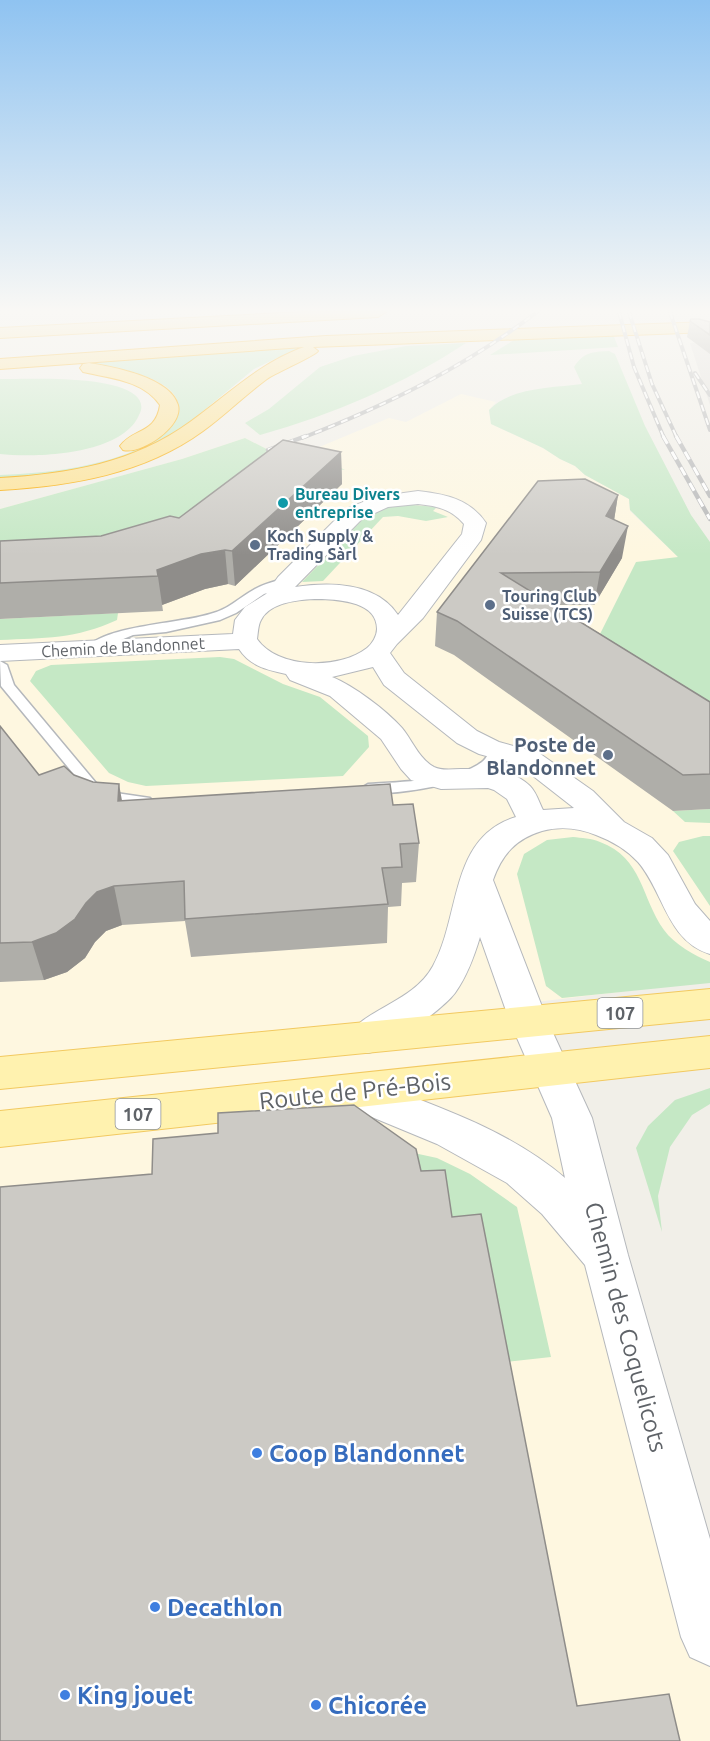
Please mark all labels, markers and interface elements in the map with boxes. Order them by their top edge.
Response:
place label: Bureau Divers entreprise [295,485,400,521]
marker: Bureau Divers entreprise [276,496,290,510]
place label: Koch Supply & Trading Sàrl [267,527,373,563]
marker: Koch Supply & Trading Sàrl [248,538,262,552]
place label: Touring Club Suisse (TCS) [502,587,597,624]
marker: Touring Club Suisse (TCS) [483,598,497,612]
street label: Chemin de Blandonnet [41,634,206,660]
place label: Poste de Blandonnet [486,733,596,779]
marker: Poste de Blandonnet [601,748,615,762]
road number: 107 [598,998,642,1028]
street label: Route de Pré-Bois [258,1068,452,1114]
road number: 107 [116,1099,160,1129]
street label: Chemin des Coquelicots [580,1199,672,1455]
place label: Coop Blandonnet [269,1440,465,1467]
marker: Coop Blandonnet [250,1446,264,1460]
place label: Decathlon [167,1594,283,1621]
marker: Decathlon [148,1600,162,1614]
place label: King jouet [77,1682,193,1709]
marker: King jouet [58,1688,72,1702]
place label: Chicorée [328,1692,427,1719]
marker: Chicorée [309,1698,323,1712]

